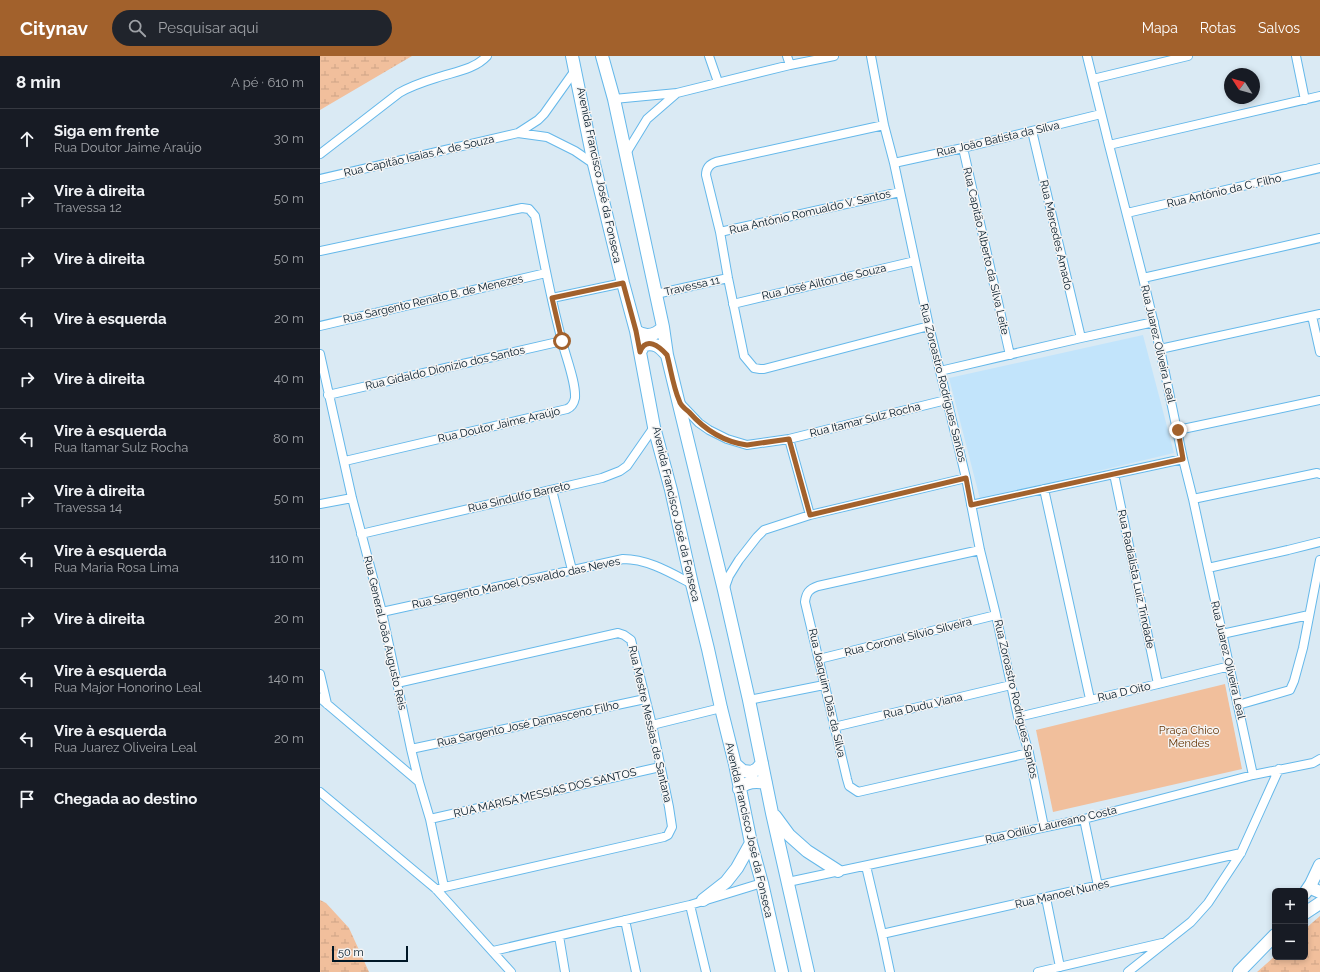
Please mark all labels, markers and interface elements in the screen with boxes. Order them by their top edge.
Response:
search box [112,10,392,46]
text: Citynav [20,17,88,39]
icon: search [126,17,148,39]
text: Pesquisar aqui [158,19,259,37]
text: Mapa [1142,20,1178,36]
text: Rotas [1200,20,1236,36]
text: Salvos [1258,20,1300,36]
north arrow [1224,68,1260,104]
text: 8 min [16,72,61,92]
text: A pé · 610 m [231,75,304,90]
street label: Avenida Francisco José da Fonseca [574,86,624,264]
street label: Rua João Batista da Silva [935,119,1061,159]
text: Siga em frente [54,122,159,140]
icon: ahead [16,128,38,150]
text: 30 m [274,131,304,146]
street label: Rua Capitão Isaias A. de Souza [343,132,495,180]
text: Rua Doutor Jaime Araújo [54,140,202,155]
street label: Rua Capitão Alberto da Silva Leite [960,166,1012,337]
street label: Rua Antônio da C. Filho [1165,171,1283,211]
street label: Rua Mercedes Amado [1037,179,1075,292]
text: Vire à direita [54,182,145,200]
street label: Rua Antônio Romualdo V. Santos [728,187,892,237]
icon: right [16,188,38,210]
text: 50 m [274,191,304,206]
text: Travessa 12 [54,200,122,215]
icon: right [16,248,38,270]
text: Vire à direita [54,250,145,268]
text: 50 m [274,251,304,266]
street label: Rua José Ailton de Souza [760,261,888,303]
street label: Rua Sargento Renato B. de Menezes [342,272,524,326]
street label: Travessa 11 [663,273,721,299]
street label: Rua Juarez Oliveira Leal [1138,284,1178,404]
street label: Rua Zoroastro Rodrigues Santos [917,302,969,464]
icon: left [16,308,38,330]
text: Vire à esquerda [54,310,167,328]
text: 20 m [274,311,304,326]
route start [553,332,571,350]
street label: Rua Gidaldo Dionízio dos Santos [364,343,526,393]
icon: right [16,368,38,390]
text: Vire à direita [54,370,145,388]
text: 40 m [274,371,304,386]
street label: Rua Itamar Sulz Rocha [808,400,922,440]
street label: Rua Doutor Jaime Araújo [437,404,562,445]
route end [1169,421,1187,439]
text: Vire à esquerda [54,422,167,440]
street label: Avenida Francisco José da Fonseca [649,425,703,603]
icon: left [16,428,38,450]
text: 80 m [273,431,304,446]
text: Rua Itamar Sulz Rocha [54,440,188,455]
street label: Rua Sindulfo Barreto [467,479,572,515]
text: Vire à direita [54,482,145,500]
icon: right [16,488,38,510]
text: 50 m [274,491,304,506]
text: Travessa 14 [54,500,122,515]
street label: Rua Radialista Luiz Trindade [1115,508,1157,650]
text: Vire à esquerda [54,542,167,560]
icon: left [16,548,38,570]
text: 110 m [270,551,304,566]
street label: Rua General João Augusto Reis [361,555,409,711]
street label: Rua Sargento Manoel Oswaldo das Neves [411,555,621,611]
text: Rua Maria Rosa Lima [54,560,179,575]
street label: Rua Juarez Oliveira Leal [1208,600,1248,720]
icon: right [16,608,38,630]
text: Vire à direita [54,610,145,628]
text: 20 m [274,611,304,626]
street label: Rua Coronel Silvio Silveira [843,615,973,659]
street label: Rua Zoroastro Rodrigues Santos [991,618,1041,780]
street label: Rua Joaquim Dias da Silva [806,627,848,759]
street label: Rua Mestre Messias de Santana [626,644,674,804]
text: Vire à esquerda [54,662,167,680]
icon: left [16,668,38,690]
text: 140 m [268,671,304,686]
text: Rua Major Honorino Leal [54,680,201,695]
street label: Rua D Oito [1096,680,1152,704]
street label: Rua Dudu Viana [882,691,964,721]
street label: Rua Sargento José Damasceno Filho [436,698,621,750]
text: Vire à esquerda [54,722,167,740]
park label: Praça Chico Mendes [1159,724,1220,750]
icon: left [16,728,38,750]
text: 20 m [274,731,304,746]
text: Rua Juarez Oliveira Leal [54,740,197,755]
street label: Avenida Francisco José da Fonseca [722,741,776,919]
street label: RUA MARISA MESSIAS DOS SANTOS [452,766,638,820]
icon: arrive [16,788,38,810]
text: Chegada ao destino [54,790,197,808]
street label: Rua Odílio Laureano Costa [984,804,1118,846]
street label: Rua Manoel Nunes [1014,877,1110,911]
map controls [1272,888,1308,960]
button: + [1272,888,1308,924]
button: − [1272,924,1308,960]
scale bar [332,944,408,963]
text: 50 m [338,946,364,959]

